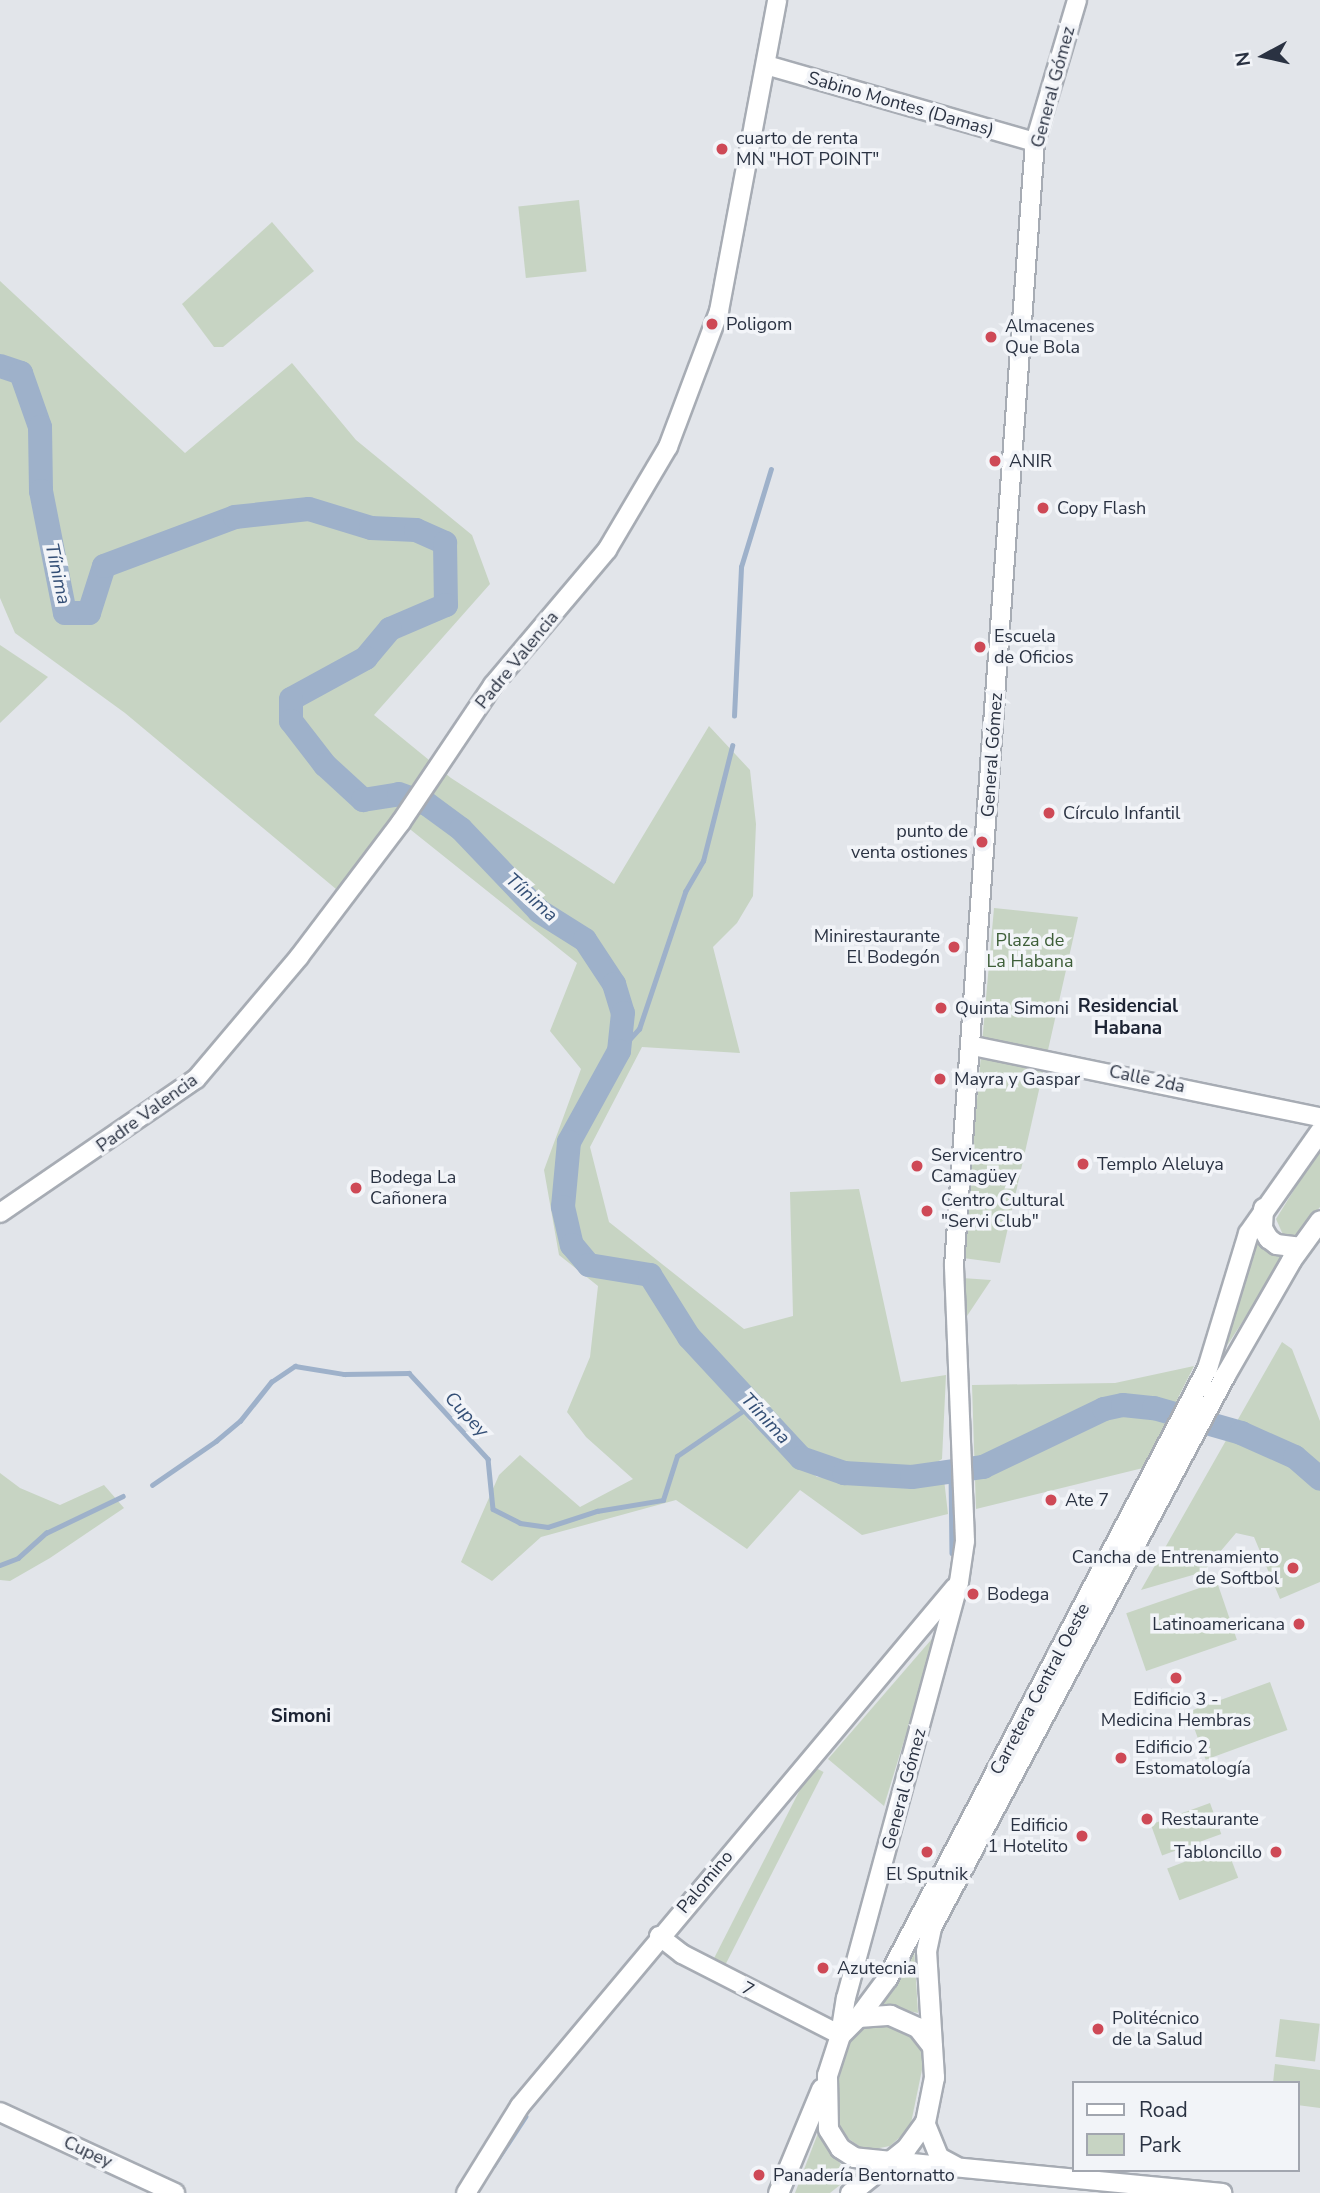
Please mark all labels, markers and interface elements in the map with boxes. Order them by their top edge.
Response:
north arrow [1229,21,1299,91]
street label: General Gómez [1026,24,1080,150]
text: N [1229,50,1257,68]
street label: Sabino Montes (Damas) [805,67,997,141]
place label: cuarto de renta MN "HOT POINT" [736,128,879,170]
marker: cuarto de renta MN "HOT POINT" [714,141,730,157]
place label: Poligom [726,313,792,335]
marker: Poligom [704,316,720,332]
place label: Almacenes Que Bola [1005,316,1095,358]
marker: Almacenes Que Bola [983,329,999,345]
place label: ANIR [1009,450,1052,472]
marker: ANIR [987,453,1003,469]
place label: Copy Flash [1057,497,1146,519]
marker: Copy Flash [1035,500,1051,516]
water label: Tíinima [39,541,75,607]
street label: Padre Valencia [471,607,563,713]
place label: Escuela de Oficios [994,626,1074,668]
marker: Escuela de Oficios [972,639,988,655]
street label: General Gómez [977,692,1007,818]
place label: Círculo Infantil [1063,802,1180,824]
marker: Círculo Infantil [1041,805,1057,821]
place label: punto de venta ostiones [851,821,968,864]
marker: punto de venta ostiones [974,834,990,850]
water label: Tíinima [500,869,562,927]
place label: Minirestaurante El Bodegón [814,926,940,968]
park label: Plaza de La Habana [987,930,1073,972]
marker: Minirestaurante El Bodegón [946,939,962,955]
district label: Residencial Habana [1078,996,1178,1040]
place label: Quinta Simoni [955,997,1069,1019]
marker: Quinta Simoni [933,1000,949,1016]
street label: Calle 2da [1107,1060,1187,1098]
place label: Mayra y Gaspar [954,1068,1080,1090]
street label: Padre Valencia [92,1069,202,1157]
marker: Mayra y Gaspar [932,1071,948,1087]
place label: Servicentro Camagüey [931,1145,1023,1188]
place label: Templo Aleluya [1097,1153,1224,1175]
marker: Templo Aleluya [1075,1156,1091,1172]
marker: Servicentro Camagüey [909,1158,925,1174]
place label: Bodega La Cañonera [370,1167,456,1210]
marker: Bodega La Cañonera [348,1180,364,1196]
place label: Centro Cultural "Servi Club" [941,1190,1064,1232]
marker: Centro Cultural "Servi Club" [919,1203,935,1219]
water label: Cupey [439,1387,493,1443]
water label: Tíinima [736,1389,794,1449]
place label: Ate 7 [1065,1489,1109,1511]
marker: Ate 7 [1043,1492,1059,1508]
place label: Cancha de Entrenamiento de Softbol [1072,1547,1279,1590]
marker: Cancha de Entrenamiento de Softbol [1285,1560,1301,1576]
place label: Bodega [987,1583,1049,1605]
marker: Bodega [965,1586,981,1602]
street label: Carretera Central Oeste [986,1600,1094,1778]
place label: Latinoamericana [1152,1613,1285,1635]
marker: Latinoamericana [1291,1616,1307,1632]
marker: Edificio 3 - Medicina Hembras [1168,1670,1184,1686]
place label: Edificio 3 - Medicina Hembras [1101,1689,1251,1732]
district label: Simoni [271,1706,331,1728]
street label: General Gómez [877,1726,931,1852]
place label: Edificio 2 Estomatología [1135,1737,1251,1780]
marker: Edificio 2 Estomatología [1113,1750,1129,1766]
place label: Restaurante [1161,1808,1259,1830]
marker: Restaurante [1139,1811,1155,1827]
place label: Edificio 1 Hotelito [987,1815,1068,1857]
marker: Edificio 1 Hotelito [1074,1828,1090,1844]
place label: Tabloncillo [1174,1841,1262,1863]
marker: El Sputnik [919,1844,935,1860]
marker: Tabloncillo [1268,1844,1284,1860]
street label: Palomino [672,1846,738,1918]
place label: El Sputnik [886,1863,968,1885]
place label: Azutecnia [837,1957,917,1979]
marker: Azutecnia [815,1960,831,1976]
street label: 7 [738,1977,758,2001]
place label: Politécnico de la Salud [1112,2008,1203,2050]
marker: Politécnico de la Salud [1090,2021,1106,2037]
legend [1072,2081,1299,2172]
text: Road [1139,2096,1188,2124]
street label: Cupey [60,2131,116,2173]
text: Park [1139,2131,1181,2159]
place label: Panadería Bentornatto [773,2164,955,2186]
marker: Panadería Bentornatto [751,2167,767,2183]

